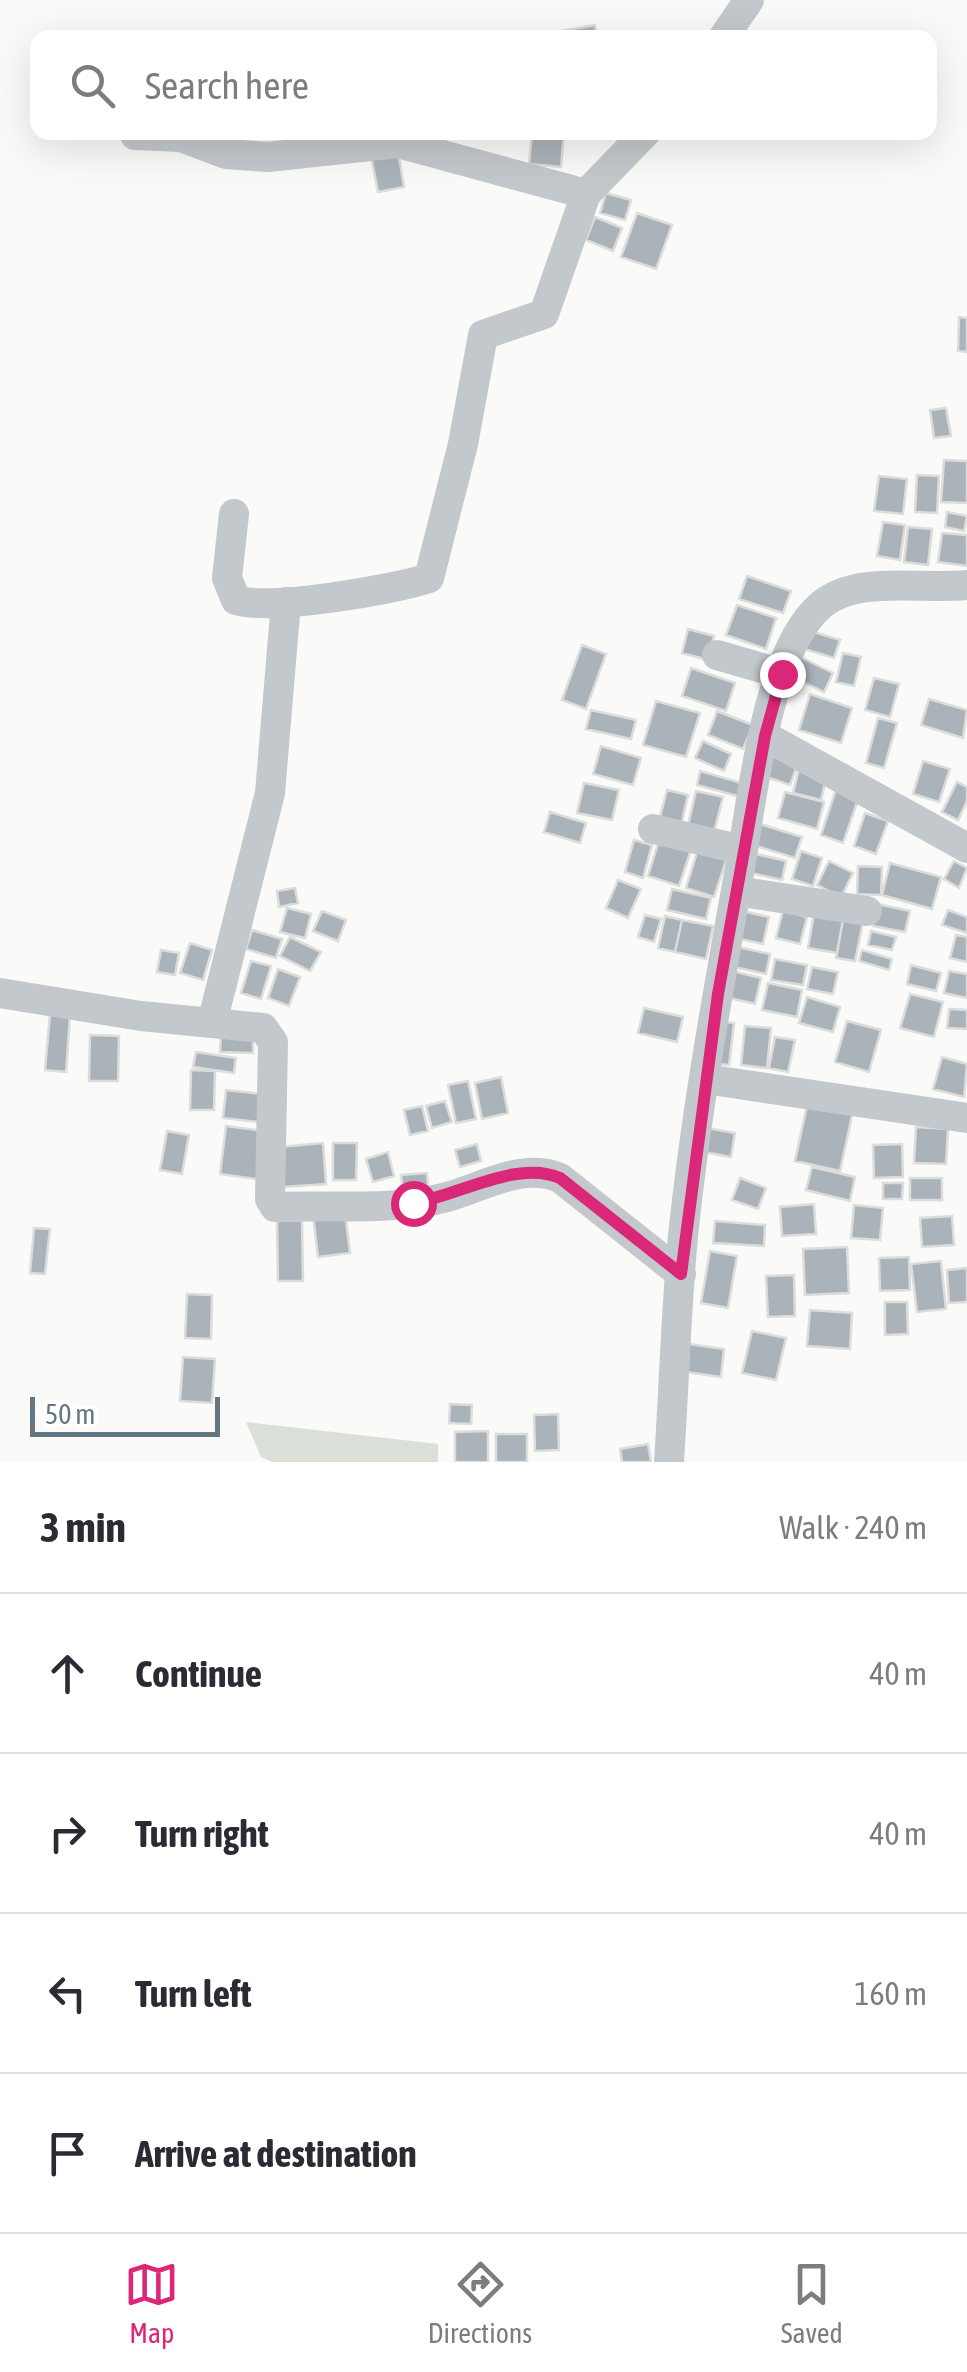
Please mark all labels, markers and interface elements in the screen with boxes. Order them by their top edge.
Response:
search box [30,30,937,140]
icon: search [65,58,120,113]
text: Search here [145,64,309,107]
route end [760,652,806,698]
route start [391,1181,437,1227]
scale bar [30,1392,220,1436]
text: 50 m [45,1398,95,1430]
text: 3 min [40,1503,126,1551]
text: Walk · 240 m [779,1509,927,1546]
icon: ahead [40,1646,95,1701]
text: Continue [135,1652,262,1695]
text: 40 m [869,1655,927,1692]
icon: right [40,1806,95,1861]
text: Turn right [135,1812,269,1855]
text: 40 m [869,1815,927,1852]
icon: left [40,1966,95,2021]
text: Turn left [135,1972,251,2015]
text: 160 m [854,1975,927,2012]
icon: arrive [40,2126,95,2181]
text: Arrive at destination [135,2132,417,2175]
tab: Map [124,2257,179,2349]
tab: Directions [428,2257,532,2349]
tab: Saved [781,2257,843,2349]

